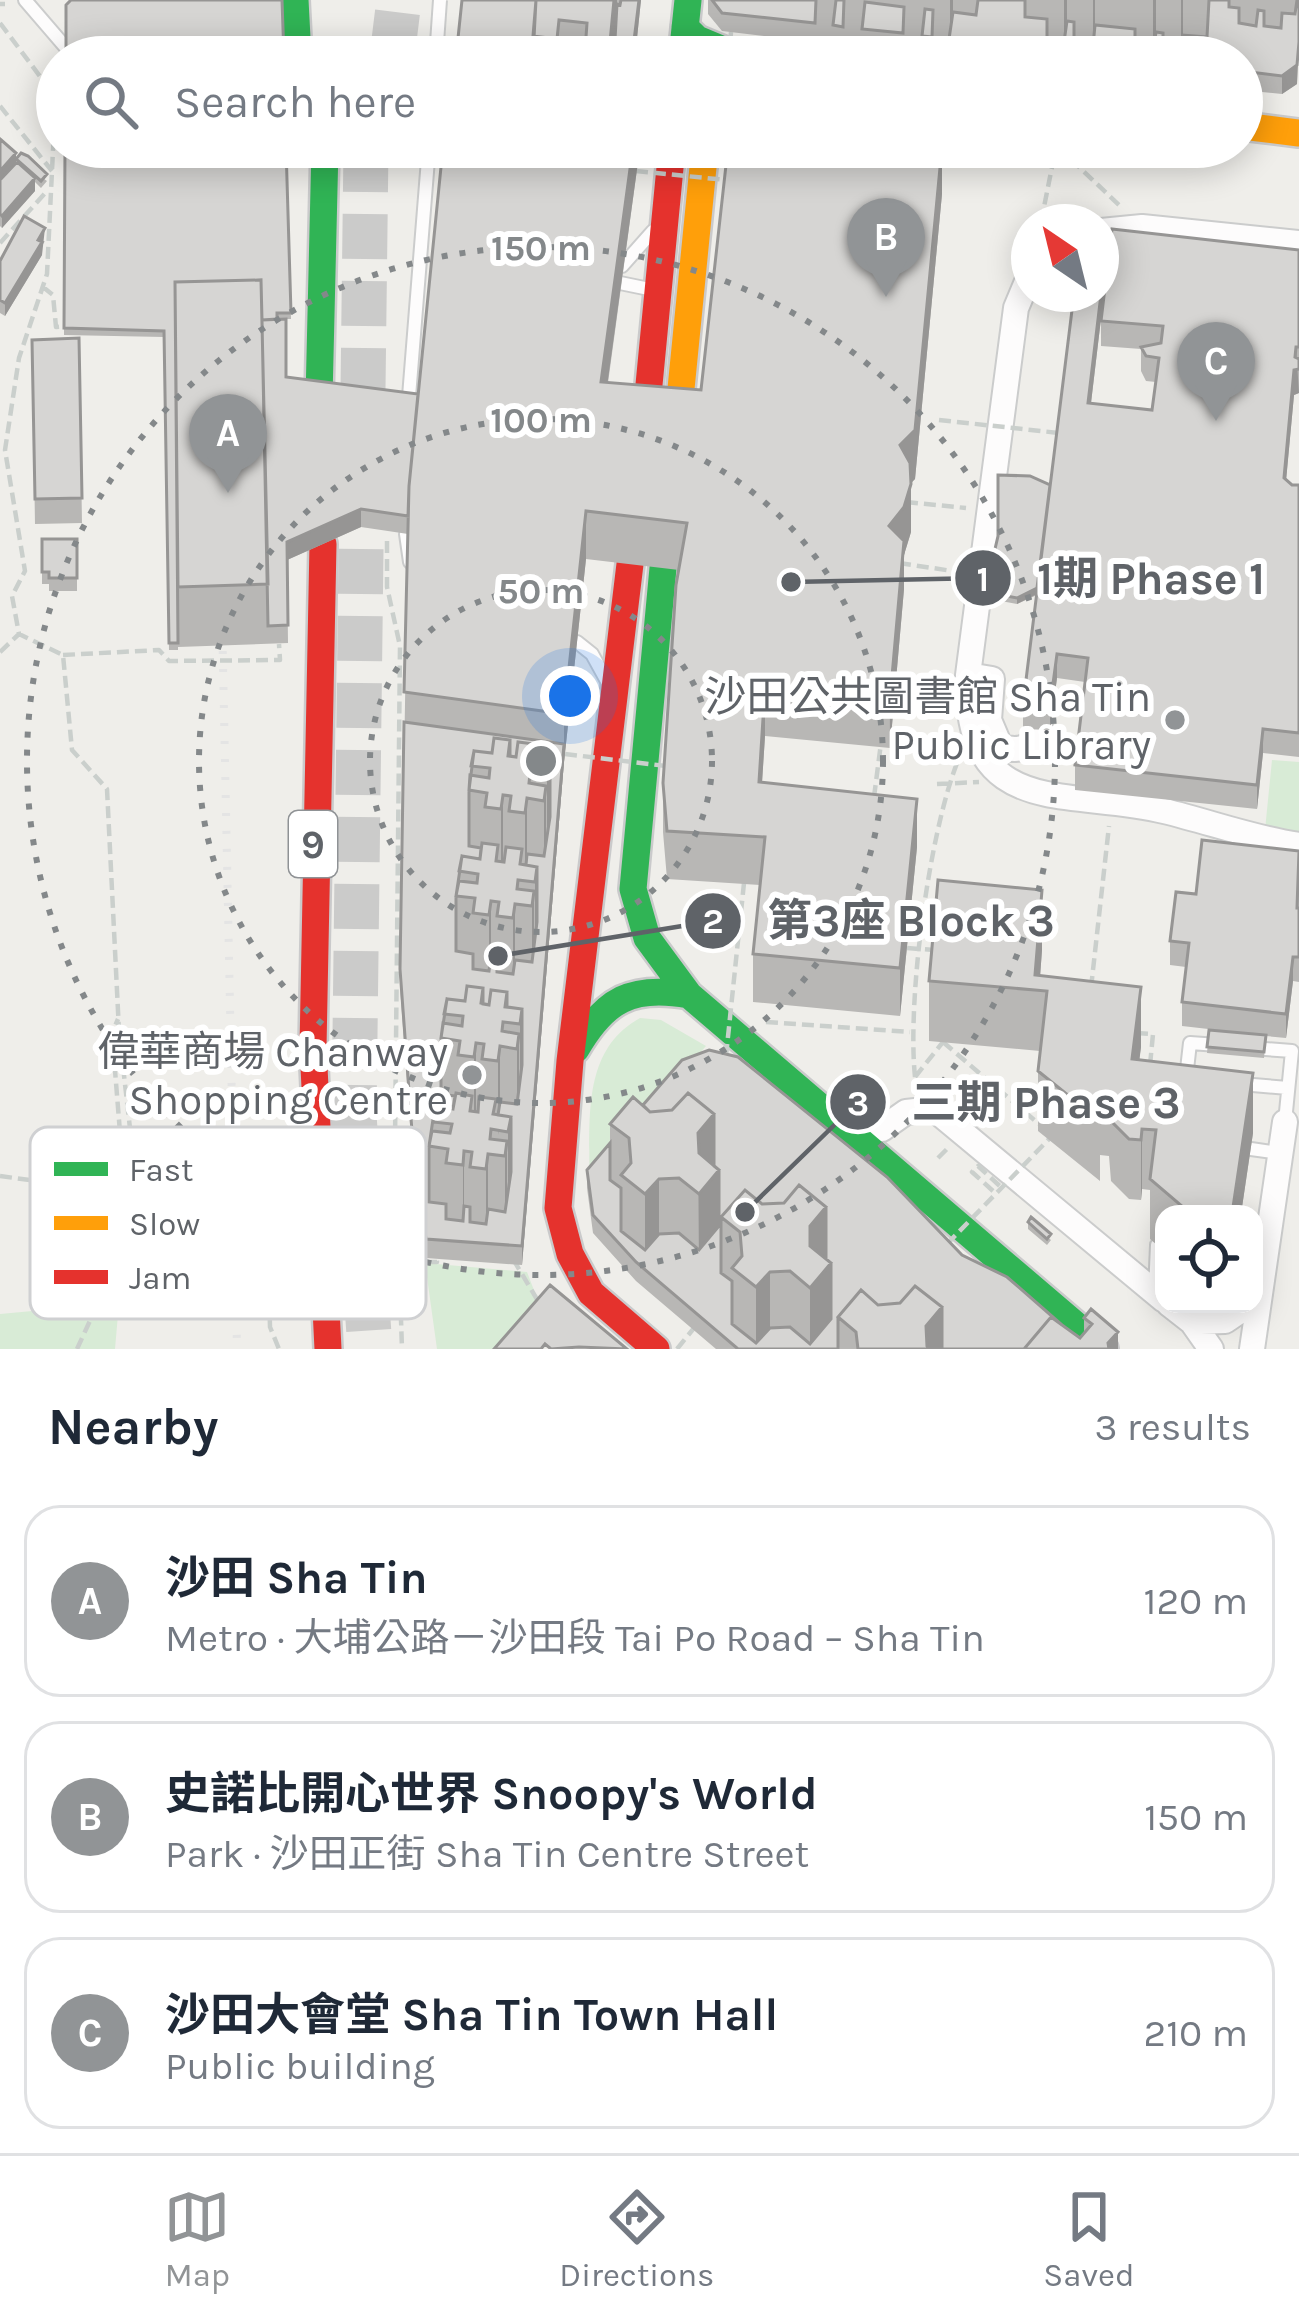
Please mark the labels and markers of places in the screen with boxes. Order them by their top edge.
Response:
pin: B [847,198,925,297]
pin: C [1177,322,1255,421]
pin: A [189,394,267,493]
callout: 1期 Phase 1 [953,538,1289,619]
place label: 沙田公共圖書館 Sha Tin Public Library [704,672,1151,770]
marker: 沙田公共圖書館 Sha Tin Public Library [1162,707,1188,733]
centre of rings [520,740,562,782]
callout: 第3座 Block 3 [683,880,1078,961]
place label: 偉華商場 Chanway Shopping Centre [97,1027,448,1125]
callout: 三期 Phase 3 [828,1061,1205,1142]
marker: 偉華商場 Chanway Shopping Centre [459,1062,485,1088]

